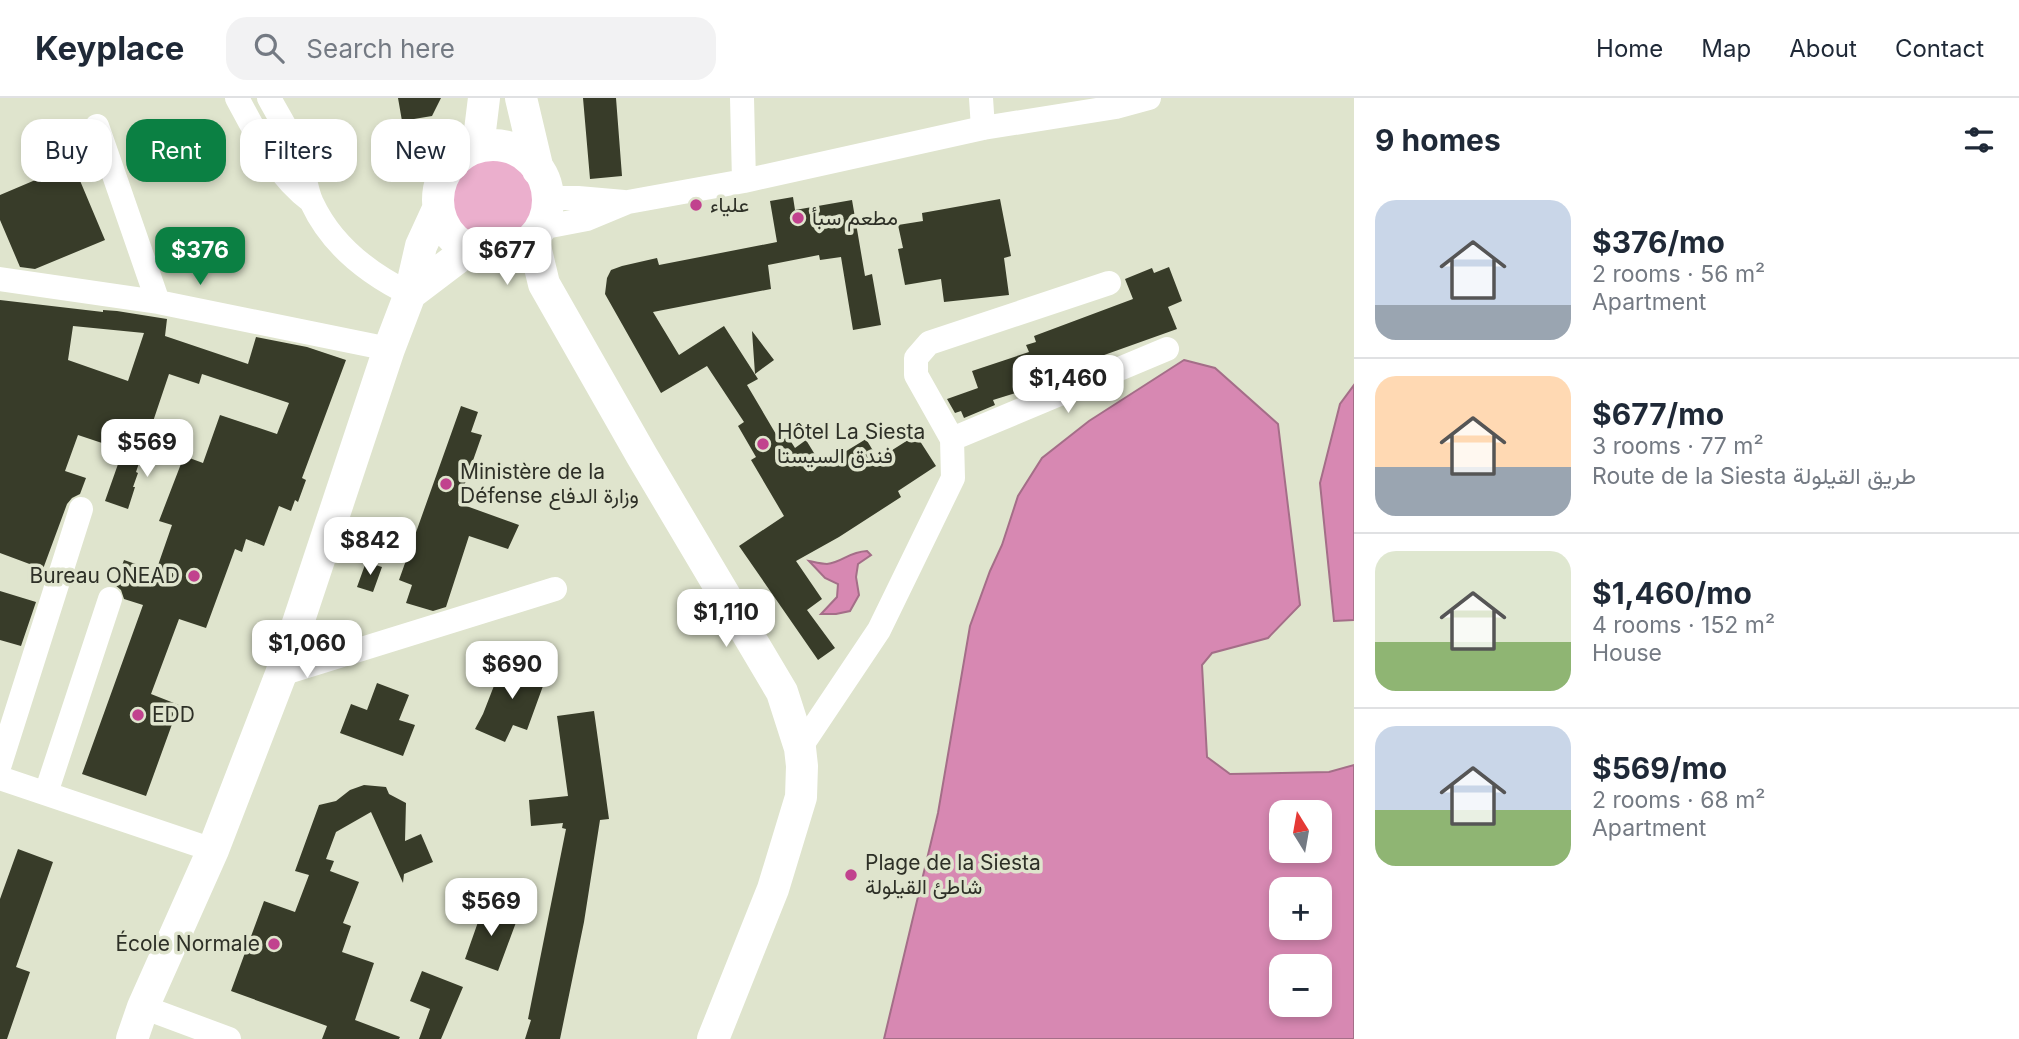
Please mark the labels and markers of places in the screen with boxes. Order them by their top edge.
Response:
place label: علياء [710,192,749,217]
marker: علياء [688,197,704,213]
place label: مطعم سبأ [812,205,898,232]
marker: مطعم سبأ [790,210,806,226]
pin: $376 [159,228,241,287]
pin: $677 [466,228,548,287]
pin: $1,460 [1011,356,1125,415]
place label: Hôtel La Siesta فندق السيستا [777,419,925,468]
pin: $569 [106,420,188,479]
marker: Hôtel La Siesta فندق السيستا [755,436,771,452]
place label: Ministère de la Défense وزارة الدفاع [460,459,639,510]
marker: Ministère de la Défense وزارة الدفاع [438,476,454,492]
pin: $842 [329,518,411,577]
place label: Bureau ONEAD [30,563,180,588]
marker: Bureau ONEAD [186,568,202,584]
pin: $1,110 [669,589,783,649]
pin: $1,060 [250,620,364,680]
pin: $690 [471,642,553,701]
place label: EDD [152,702,195,727]
marker: EDD [130,707,146,723]
place label: Plage de la Siesta شاطئ القيلولة [865,850,1041,900]
marker: Plage de la Siesta شاطئ القيلولة [843,867,859,883]
pin: $569 [450,878,532,938]
place label: École Normale [115,930,260,956]
marker: École Normale [266,936,282,952]

